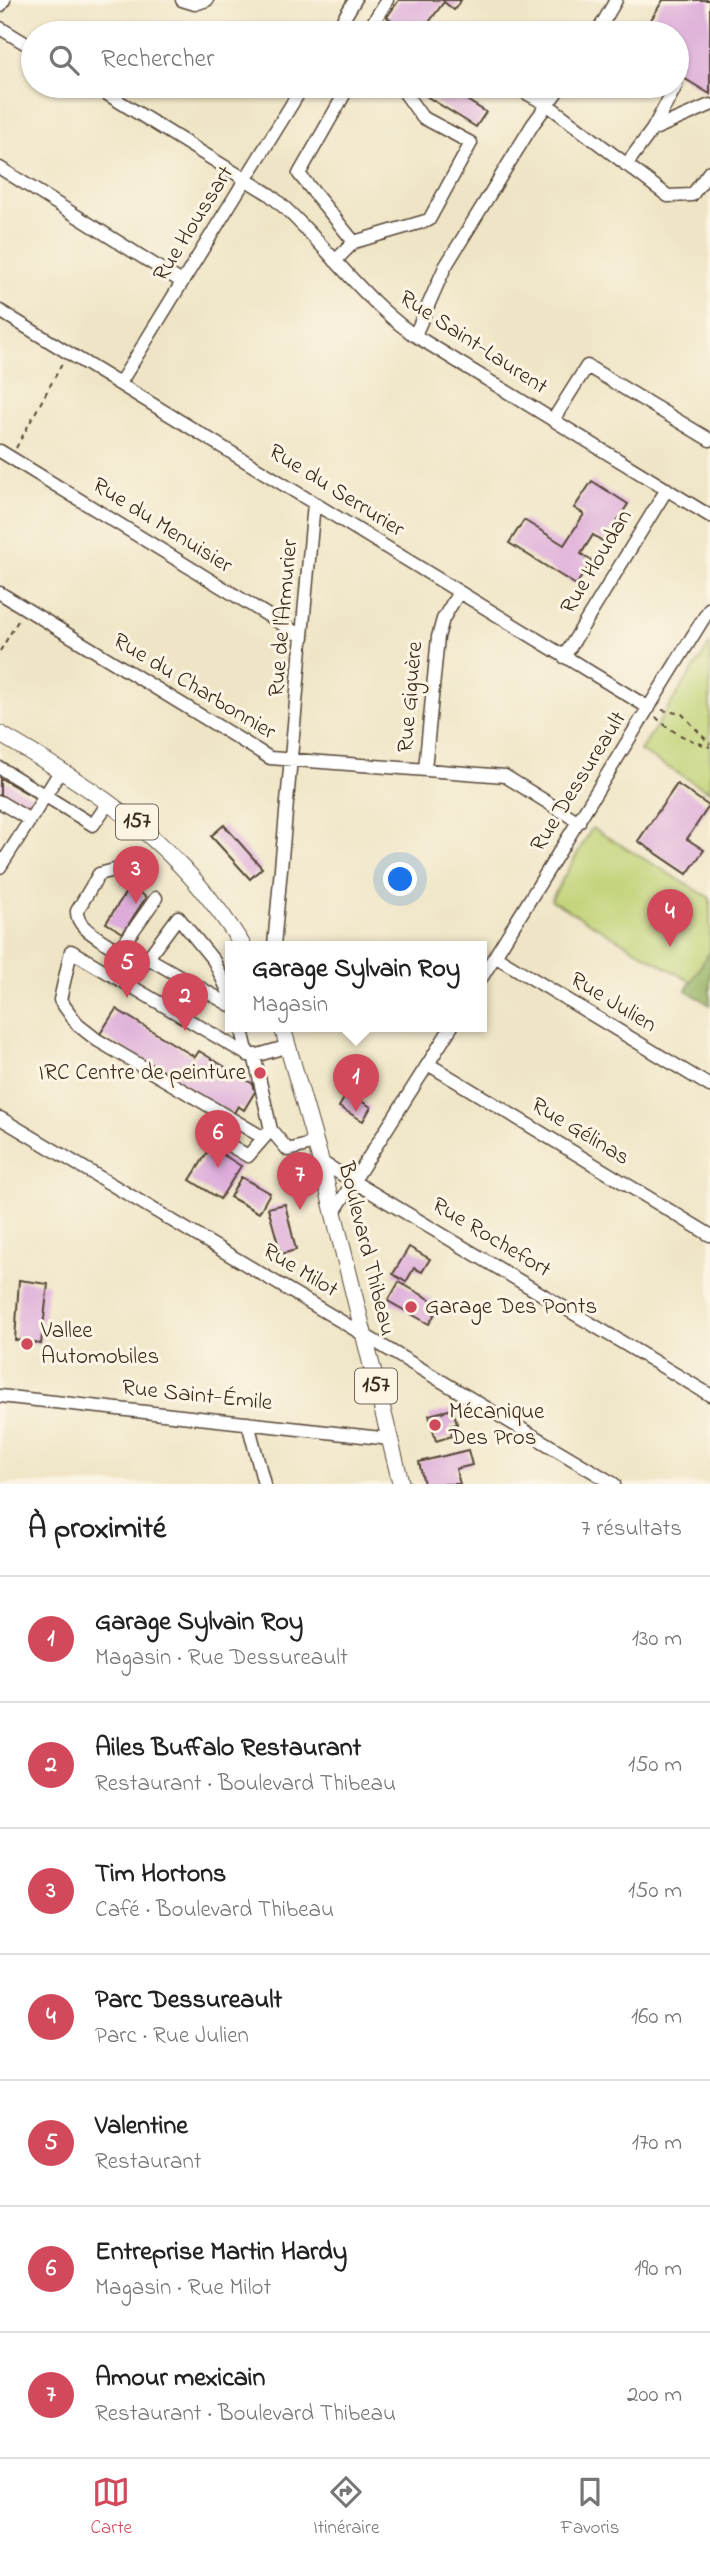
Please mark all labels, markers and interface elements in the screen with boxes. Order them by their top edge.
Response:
search box [21,21,689,98]
icon: search [45,41,83,79]
text: Rechercher [101,41,214,79]
street label: Rue Houssart [145,159,243,288]
street label: Rue Saint-Laurent [392,282,554,404]
street label: Rue du Serrurier [262,436,411,546]
street label: Rue du Menuisier [86,470,239,583]
street label: Rue Houdan [553,503,641,621]
street label: Rue de l'Armurier [261,537,307,698]
street label: Rue du Charbonnier [106,625,283,749]
street label: Rue Giguère [390,639,433,754]
street label: Rue Dessureault [523,705,636,859]
road number: 157 [116,804,158,840]
pin: 3 [113,846,159,904]
your location [383,862,417,896]
pin: 4 [647,889,693,947]
pin: 5 [104,940,150,998]
popup [225,941,487,1032]
text: Garage Sylvain Roy [252,951,460,989]
street label: Rue Julien [563,964,663,1042]
pin: 2 [162,973,208,1031]
text: Magasin [252,989,328,1022]
pin: 1 [333,1054,379,1112]
place label: IRC Centre de peinture [39,1057,247,1090]
marker: IRC Centre de peinture [252,1065,268,1081]
street label: Rue Gélinas [524,1090,636,1174]
pin: 6 [195,1110,241,1168]
pin: 7 [277,1152,323,1210]
street label: Boulevard Thibeau [328,1158,404,1339]
street label: Rue Rochefort [425,1189,557,1287]
street label: Rue Milot [256,1235,345,1307]
place label: Garage Des Ponts [425,1291,597,1325]
marker: Garage Des Ponts [403,1299,419,1315]
place label: Vallee Automobiles [40,1315,159,1374]
marker: Vallee Automobiles [19,1336,35,1352]
road number: 157 [355,1368,397,1404]
street label: Rue Saint-Émile [120,1372,274,1420]
place label: Mécanique Des Pros [448,1396,545,1455]
marker: Mécanique Des Pros [427,1417,443,1433]
text: À proximité [28,1508,166,1552]
text: 7 résultats [581,1513,682,1546]
text: Garage Sylvain Roy [95,1604,303,1642]
text: 1 [47,1623,55,1656]
text: 130 m [632,1623,682,1656]
text: Magasin · Rue Dessureault [95,1642,348,1675]
text: Ailes Buffalo Restaurant [95,1730,361,1768]
text: 2 [45,1749,57,1782]
text: 150 m [628,1749,682,1782]
text: Restaurant · Boulevard Thibeau [95,1768,396,1801]
text: Tim Hortons [95,1856,226,1894]
text: 3 [46,1875,56,1908]
text: 150 m [628,1875,682,1908]
text: Café · Boulevard Thibeau [95,1894,334,1927]
text: Parc Dessureault [95,1982,282,2020]
text: 4 [46,2001,56,2034]
text: 160 m [631,2001,682,2034]
text: Parc · Rue Julien [95,2020,249,2053]
text: Valentine [95,2108,188,2146]
text: 5 [44,2127,58,2160]
text: 170 m [632,2127,682,2160]
text: Restaurant [95,2146,202,2179]
text: Entreprise Martin Hardy [95,2234,347,2272]
text: 6 [46,2253,56,2286]
text: 190 m [634,2253,682,2286]
text: Magasin · Rue Milot [95,2272,271,2305]
text: Amour mexicain [95,2360,265,2398]
text: 7 [46,2379,56,2412]
text: 200 m [627,2379,682,2412]
text: Restaurant · Boulevard Thibeau [95,2398,396,2431]
tab: Carte [91,2473,132,2542]
tab: Itinéraire [313,2473,379,2542]
tab: Favoris [561,2473,619,2542]

